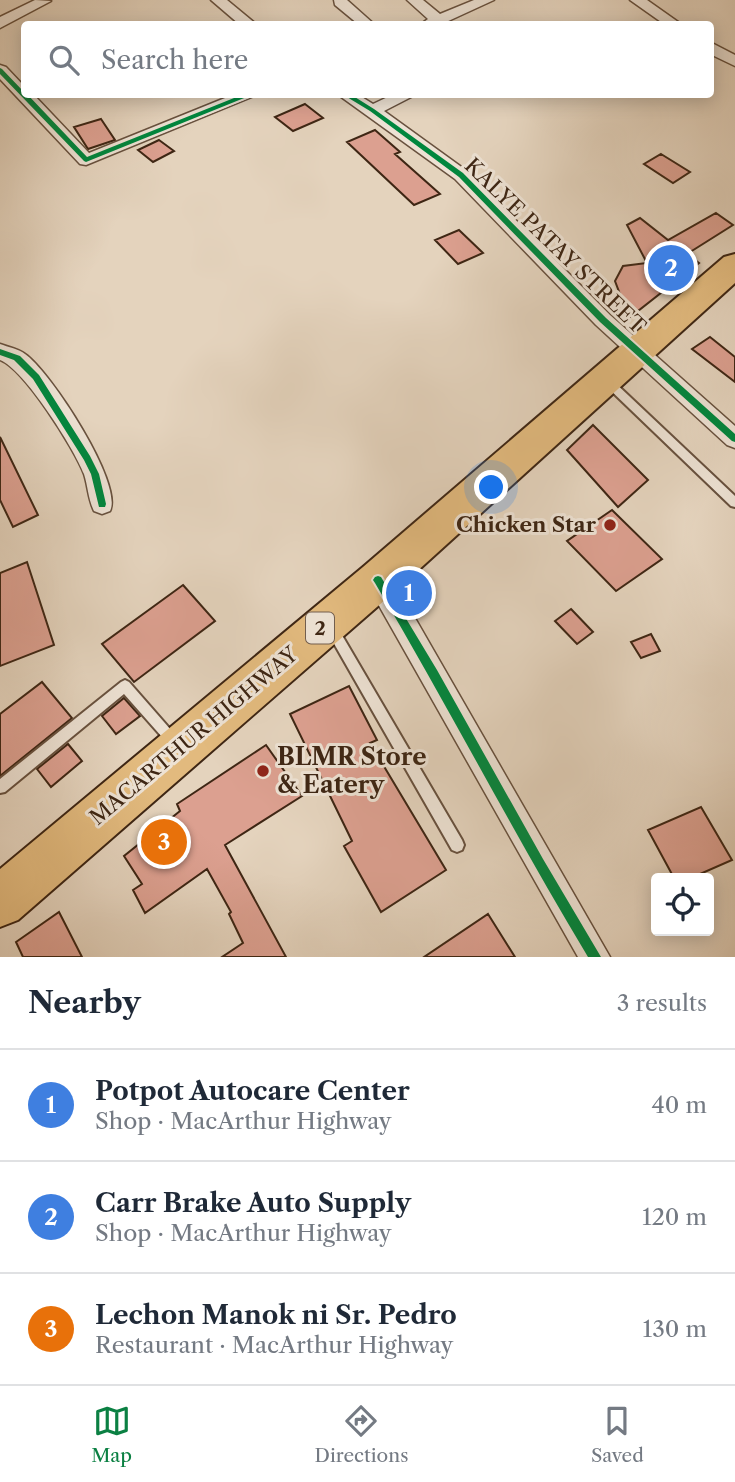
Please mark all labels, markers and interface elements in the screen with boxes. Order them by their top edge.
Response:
search box [21,21,714,98]
icon: search [45,41,83,79]
text: Search here [101,44,248,76]
street label: KALYE PATAY STREET [460,153,651,339]
pin: 2 [648,242,694,294]
your location [474,470,508,504]
place label: Chicken Star [456,512,597,537]
marker: Chicken Star [602,517,618,533]
pin: 1 [386,567,432,619]
road number: 2 [306,612,334,643]
street label: MACARTHUR HIGHWAY [85,641,304,830]
place label: BLMR Store & Eatery [277,742,427,799]
marker: BLMR Store & Eatery [255,763,271,779]
pin: 3 [141,816,187,868]
map controls [651,873,714,936]
button: locate [651,873,714,936]
text: Nearby [28,984,141,1021]
text: 3 results [617,989,707,1017]
text: Potpot Autocare Center [95,1075,410,1107]
text: 1 [46,1091,56,1119]
text: 40 m [652,1091,707,1119]
text: Shop · MacArthur Highway [95,1107,392,1135]
text: Carr Brake Auto Supply [95,1187,411,1219]
text: 2 [44,1203,58,1231]
text: 120 m [642,1203,707,1231]
text: Shop · MacArthur Highway [95,1219,392,1247]
text: Lechon Manok ni Sr. Pedro [95,1299,457,1331]
text: 3 [45,1315,58,1343]
text: 130 m [643,1315,707,1343]
text: Restaurant · MacArthur Highway [95,1331,453,1359]
tab: Map [91,1402,132,1467]
tab: Directions [315,1402,408,1467]
tab: Saved [591,1402,644,1467]

